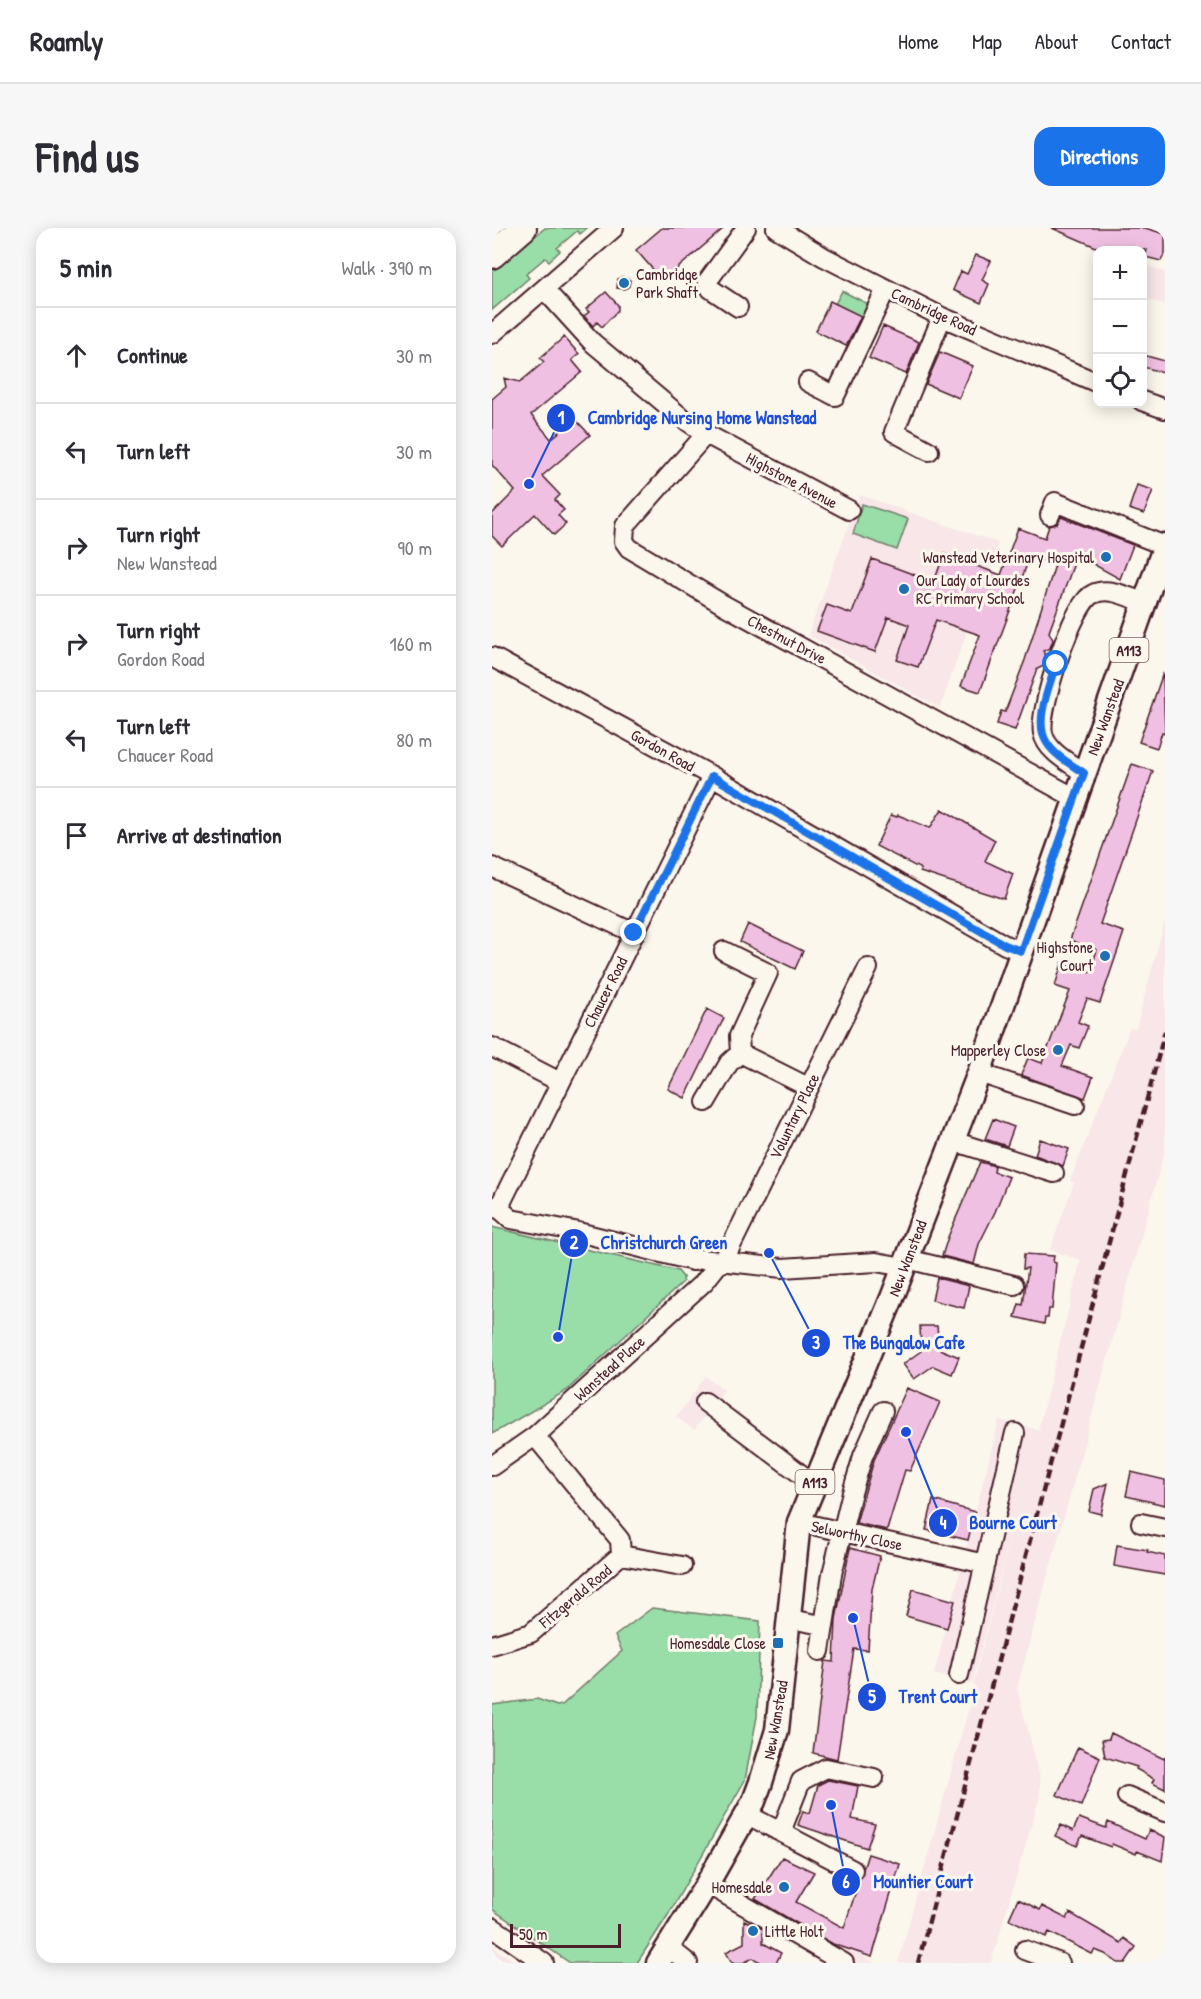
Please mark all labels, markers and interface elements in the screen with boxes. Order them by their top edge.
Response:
text: Roamly [30,22,103,60]
text: Home [898,27,939,56]
text: Map [972,27,1002,56]
text: About [1035,27,1078,56]
text: Contact [1111,27,1171,56]
button: Directions [1034,127,1165,186]
text: Find us [36,128,139,185]
map controls [1093,246,1147,408]
button: + [1093,246,1147,300]
text: 5 min [60,250,112,285]
text: Walk · 390 m [342,254,432,281]
place label: Cambridge Park Shaft [636,263,699,303]
marker: Cambridge Park Shaft [617,276,631,290]
street label: Cambridge Road [888,282,980,340]
button: − [1093,300,1147,354]
icon: ahead [60,339,93,372]
text: Continue [117,340,188,370]
text: 30 m [396,342,432,369]
button: locate [1093,354,1147,408]
callout: Cambridge Nursing Home Wanstead [546,400,829,436]
text: 1 [558,405,565,430]
text: Cambridge Nursing Home Wanstead [588,405,816,431]
icon: left [60,435,93,468]
text: Turn left [117,436,190,466]
text: 30 m [396,438,432,465]
street label: Highstone Avenue [742,447,842,514]
text: Turn right [117,519,200,549]
icon: right [60,531,93,564]
text: 90 m [398,534,432,561]
place label: Wanstead Veterinary Hospital [923,546,1095,568]
text: New Wanstead [117,549,217,576]
marker: Wanstead Veterinary Hospital [1099,550,1113,564]
place label: Our Lady of Lourdes RC Primary School [916,569,1030,609]
marker: Our Lady of Lourdes RC Primary School [897,582,911,596]
street label: Chestnut Drive [744,609,831,669]
text: Turn right [117,615,200,645]
icon: right [60,627,93,660]
text: 160 m [390,630,432,657]
road number: A113 [1110,638,1148,662]
text: Gordon Road [117,645,205,672]
route start [1042,650,1068,676]
street label: New Wanstead [1081,676,1129,758]
text: Turn left [117,711,190,741]
icon: left [60,723,93,756]
street label: Gordon Road [627,723,699,777]
text: 80 m [396,726,432,753]
text: Chaucer Road [117,741,213,768]
icon: arrive [60,819,93,852]
text: Arrive at destination [117,820,282,850]
route end [620,919,646,945]
place label: Highstone Court [1036,936,1094,976]
marker: Highstone Court [1098,949,1112,963]
street label: Chaucer Road [578,953,632,1031]
place label: Mapperley Close [951,1039,1047,1061]
marker: Mapperley Close [1051,1043,1065,1057]
street label: Voluntary Place [764,1069,824,1162]
street label: New Wanstead [882,1217,932,1299]
callout: Christchurch Green [559,1225,740,1261]
text: 2 [570,1230,579,1255]
text: Christchurch Green [601,1230,727,1255]
callout: The Bungalow Cafe [801,1325,977,1361]
street label: Wanstead Place [569,1330,650,1406]
text: 3 [812,1330,820,1355]
text: The Bungalow Cafe [842,1330,966,1356]
road number: A113 [796,1470,834,1494]
callout: Bourne Court [928,1505,1069,1541]
text: 4 [940,1510,947,1535]
text: Bourne Court [969,1510,1058,1535]
street label: Selworthy Close [809,1515,905,1556]
street label: Fitzgerald Road [533,1559,616,1633]
place label: Homesdale Close [670,1632,767,1654]
marker: Homesdale Close [771,1636,785,1650]
street label: New Wanstead [757,1679,793,1761]
callout: Trent Court [857,1679,989,1715]
text: 5 [868,1684,876,1709]
text: Trent Court [898,1684,978,1709]
callout: Mountier Court [831,1864,985,1900]
text: 6 [842,1869,850,1894]
text: Mountier Court [873,1869,973,1894]
place label: Homesdale [712,1876,773,1898]
marker: Homesdale [777,1880,791,1894]
place label: Little Holt [765,1920,824,1942]
scale bar [510,1921,621,1948]
text: 50 m [519,1923,548,1945]
marker: Little Holt [746,1924,760,1938]

